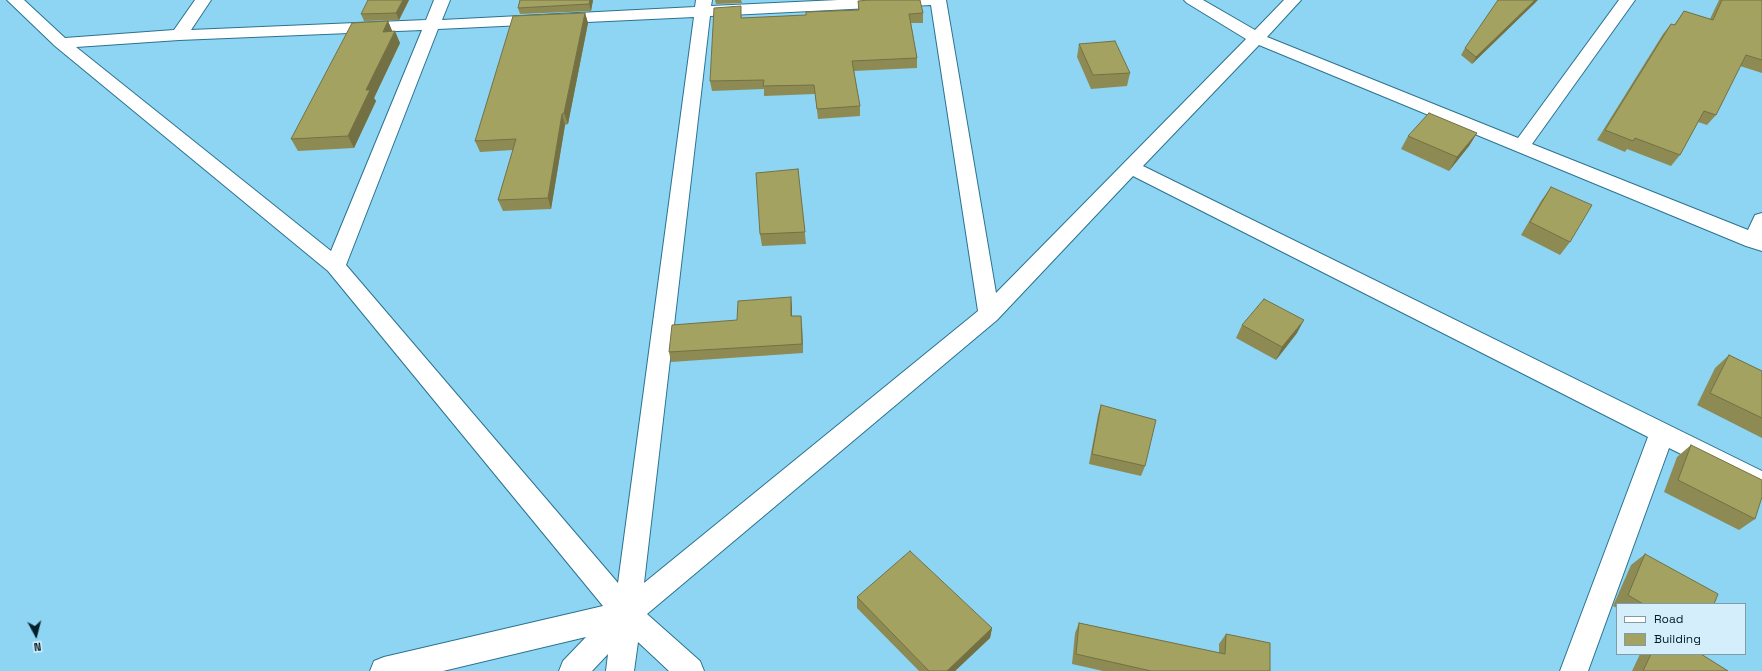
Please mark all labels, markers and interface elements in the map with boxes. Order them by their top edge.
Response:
legend [1616,603,1746,655]
text: Road [1654,611,1683,627]
north arrow [16,615,56,655]
text: Building [1654,631,1701,647]
text: N [33,640,42,654]

